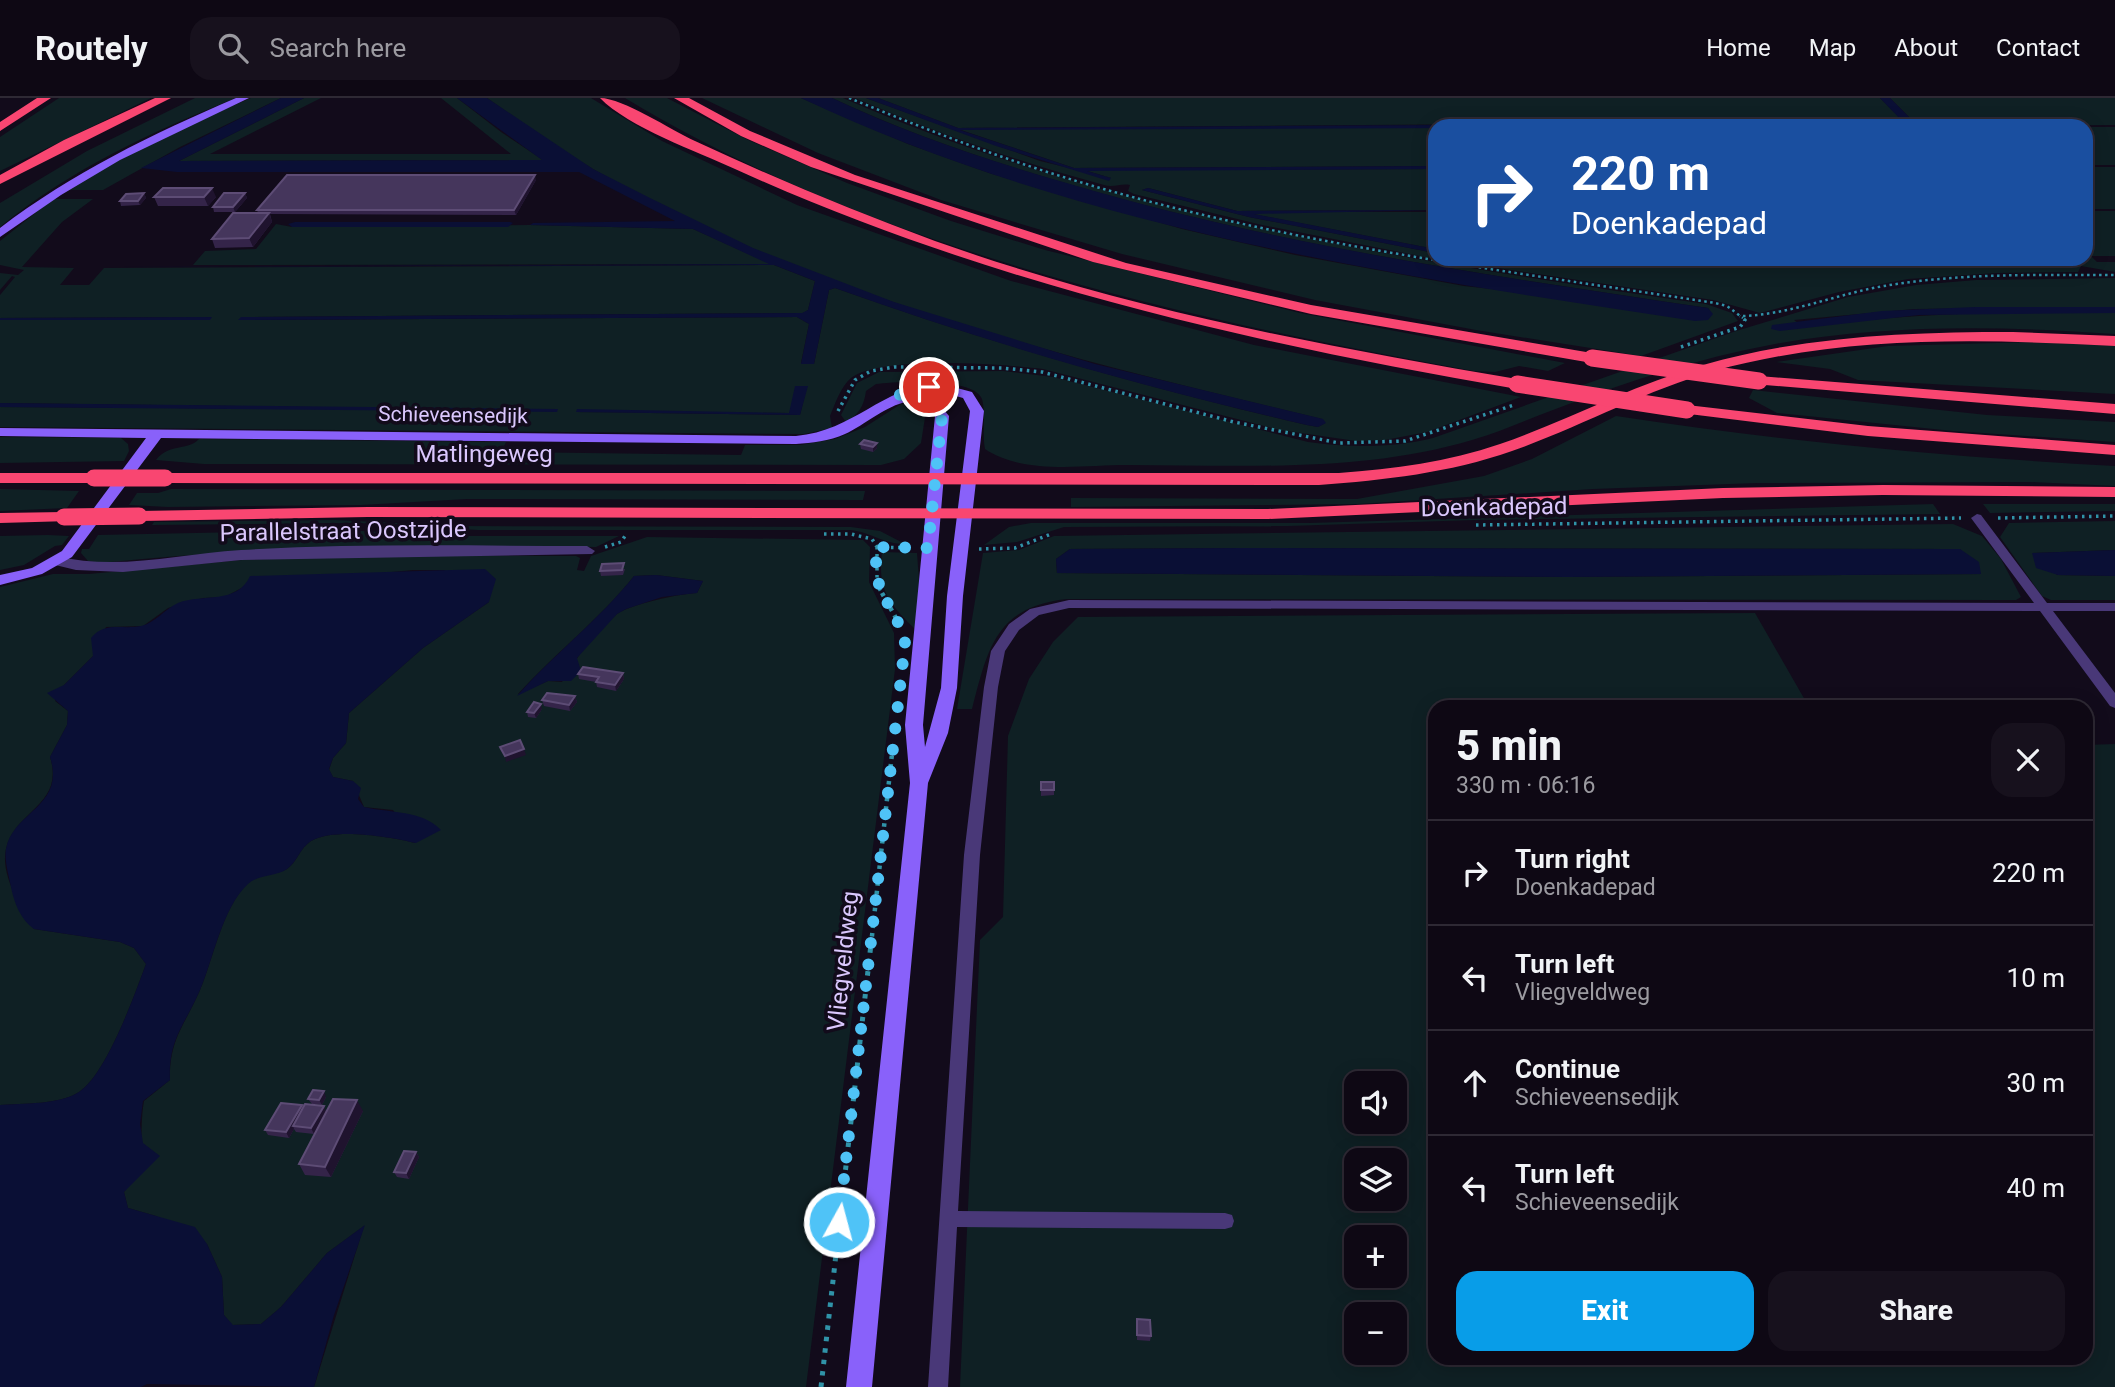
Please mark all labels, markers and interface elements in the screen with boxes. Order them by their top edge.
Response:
search box [190,17,680,80]
text: Routely [35,29,148,68]
icon: search [214,29,252,67]
text: Search here [270,33,406,63]
text: Home [1706,34,1771,62]
text: Map [1809,34,1856,62]
text: About [1894,34,1958,62]
text: Contact [1996,34,2080,62]
text: 220 m [1571,145,1710,202]
icon: right [1456,147,1547,238]
text: Doenkadepad [1571,204,1767,242]
pin [899,357,959,417]
icon: arrive [910,368,948,406]
street label: Schieveensedijk [378,402,528,428]
street label: Matlingeweg [415,440,553,468]
street label: Doenkadepad [1420,492,1568,522]
street label: Parallelstraat Oostzijde [219,515,467,547]
text: 5 min [1456,721,1562,770]
button: close [1991,723,2065,797]
text: 330 m · 06:16 [1456,772,1595,799]
text: Turn right [1515,844,1630,874]
icon: right [1456,854,1494,892]
text: 220 m [1992,858,2065,888]
text: Doenkadepad [1515,874,1656,901]
street label: Vliegveldweg [822,889,864,1033]
text: Turn left [1515,949,1614,979]
icon: left [1456,959,1494,997]
text: 10 m [2007,963,2065,993]
text: Vliegveldweg [1515,979,1650,1006]
text: Continue [1515,1054,1620,1084]
icon: ahead [1456,1064,1494,1102]
text: 30 m [2007,1068,2065,1098]
map controls [1344,1071,1407,1365]
button: sound [1344,1071,1407,1134]
text: Schieveensedijk [1515,1084,1679,1111]
button: layers [1344,1148,1407,1211]
text: Turn left [1515,1159,1614,1189]
icon: left [1456,1169,1494,1207]
text: 40 m [2007,1173,2065,1203]
position arrow [802,1185,876,1259]
text: Schieveensedijk [1515,1189,1679,1216]
button: + [1344,1225,1407,1288]
button: Exit [1456,1271,1754,1351]
button: Share [1768,1271,2065,1351]
button: − [1344,1302,1407,1365]

